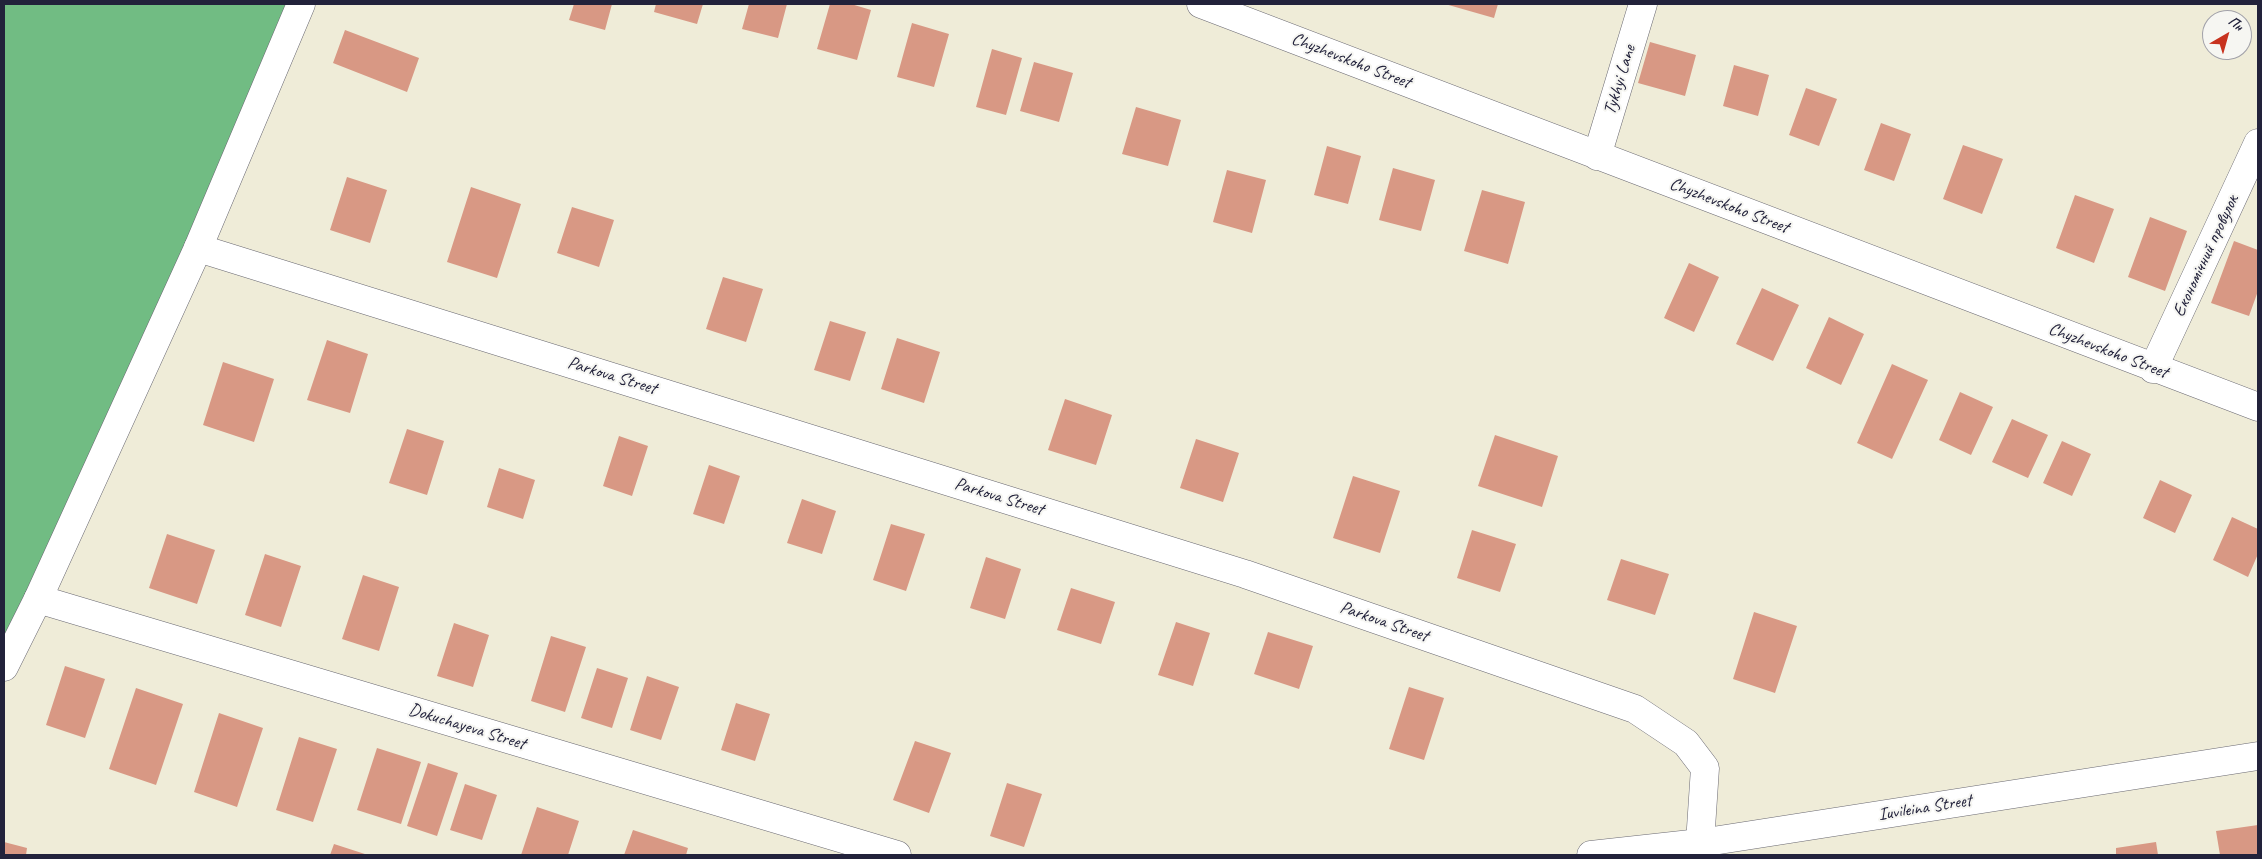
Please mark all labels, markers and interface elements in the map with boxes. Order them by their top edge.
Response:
north arrow [2202,10,2252,60]
text: Пн [2225,12,2247,35]
street label: Chyzhevskoho Street [1288,28,1414,94]
street label: Tykhyi Lane [1599,43,1641,117]
street label: Chyzhevskoho Street [1666,173,1792,239]
street label: Економічний провулок [2168,192,2244,320]
street label: Chyzhevskoho Street [2045,318,2171,384]
street label: Parkova Street [565,352,659,400]
street label: Parkova Street [952,473,1046,521]
street label: Parkova Street [1337,597,1431,647]
street label: Dokuchayeva Street [406,699,528,755]
street label: Iuvileina Street [1877,790,1973,826]

